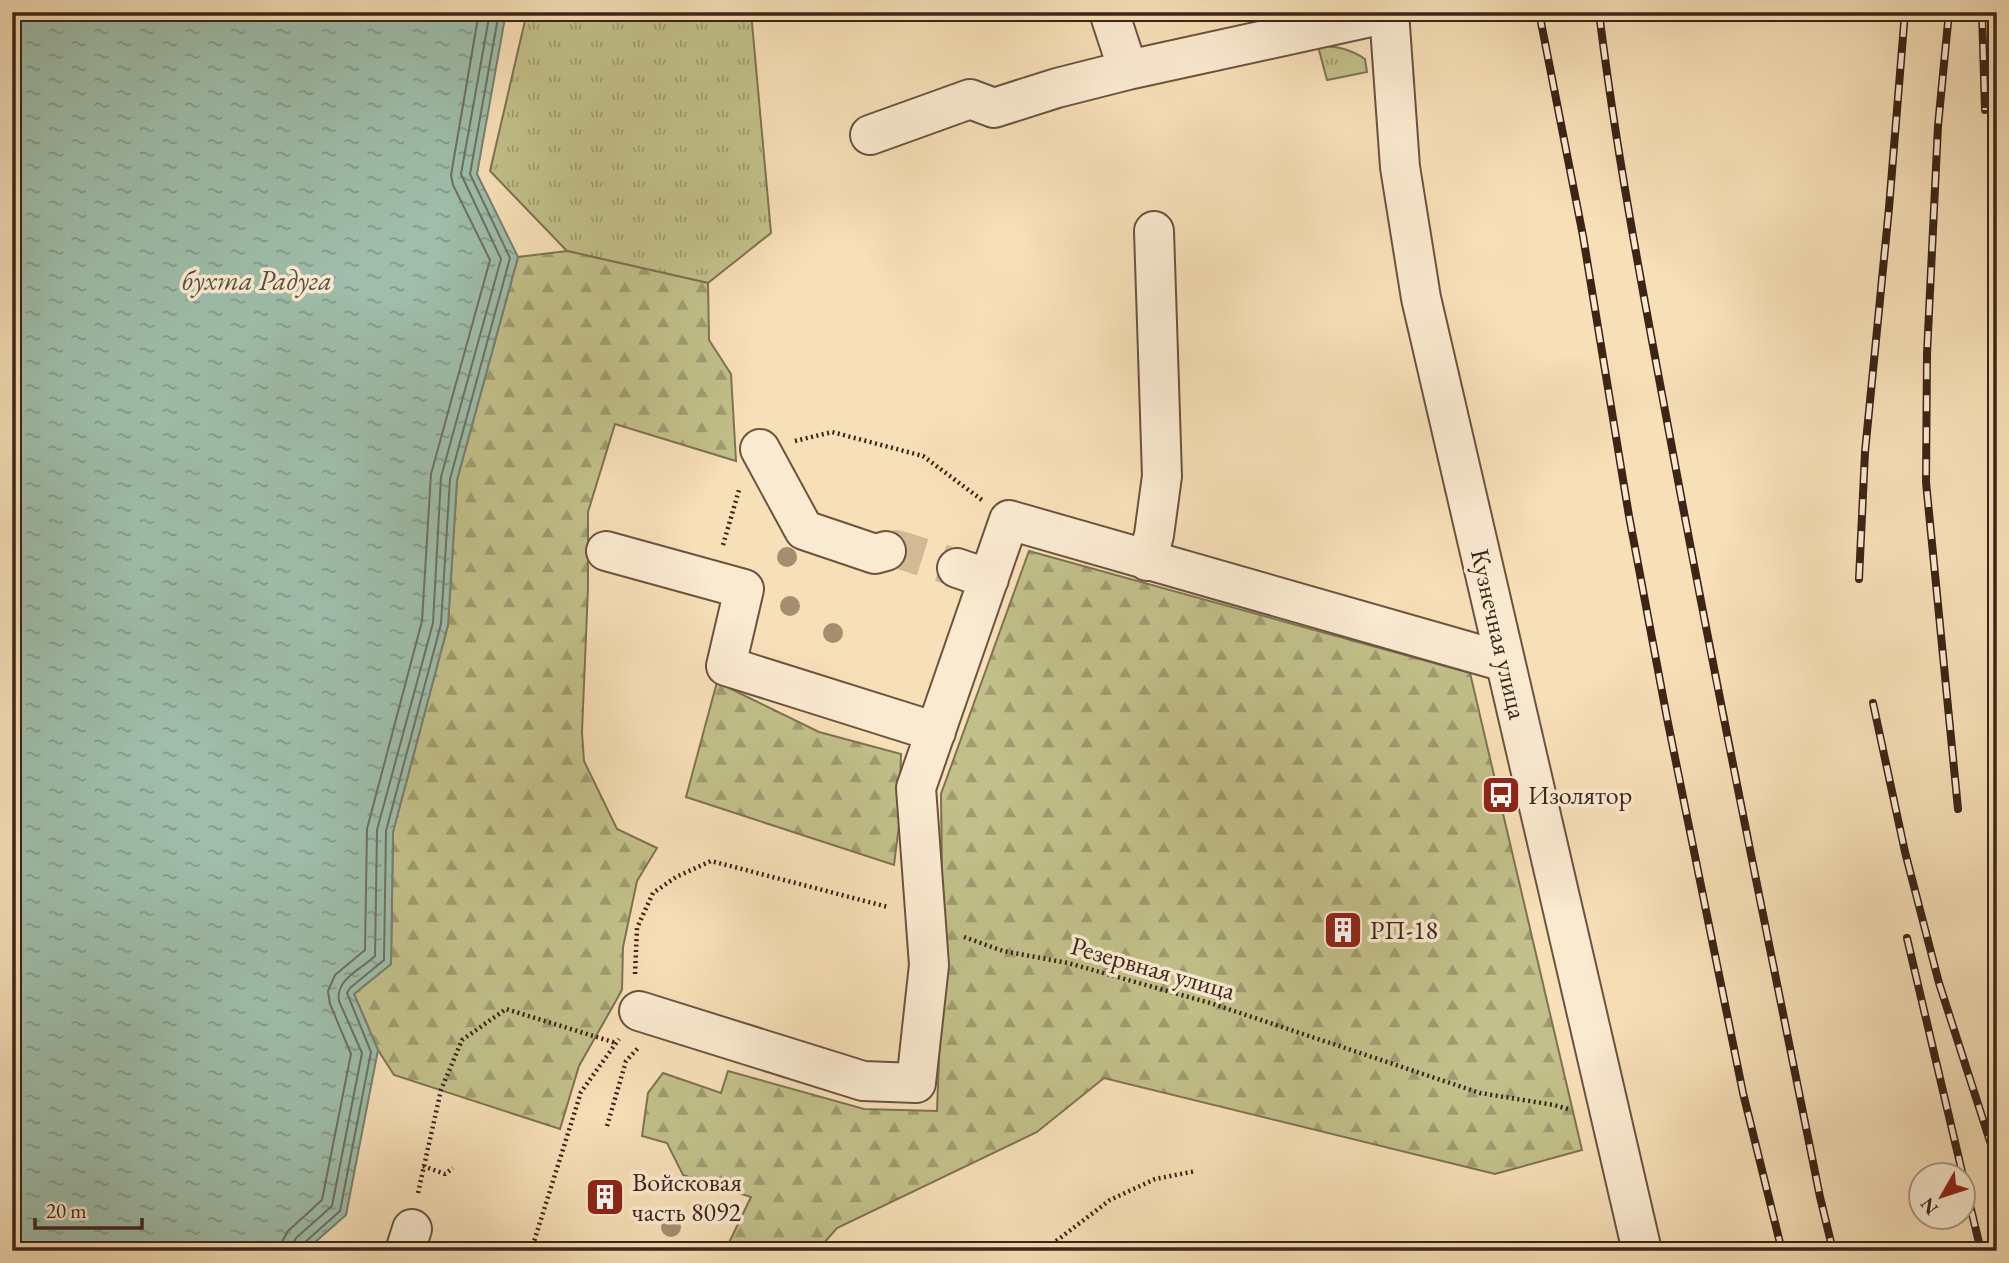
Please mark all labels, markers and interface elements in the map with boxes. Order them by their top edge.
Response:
water label: бухта Радуга [182,262,332,298]
street label: Кузнечная улица [1463,545,1535,723]
bus stop icon: Изолятор [1480,774,1522,816]
place label: Изолятор [1528,778,1632,812]
building icon: РП-18 [1322,909,1364,951]
place label: РП-18 [1370,913,1438,947]
street label: Резервная улица [1067,928,1240,1008]
north arrow [1908,1162,1978,1232]
place label: Войсковая часть 8092 [632,1165,742,1229]
building icon: Войсковая часть 8092 [584,1176,626,1218]
scale bar [35,1186,142,1230]
text: N [1914,1192,1944,1220]
text: 20 m [46,1197,87,1224]

